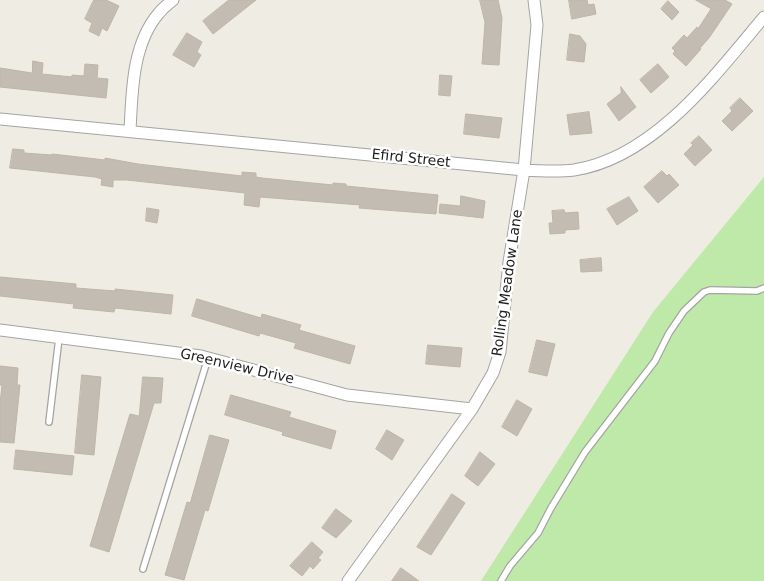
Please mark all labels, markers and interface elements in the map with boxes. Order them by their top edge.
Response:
street label: Efird Street [371,147,451,171]
street label: Rolling Meadow Lane [489,209,527,357]
street label: Greenview Drive [178,346,296,388]

